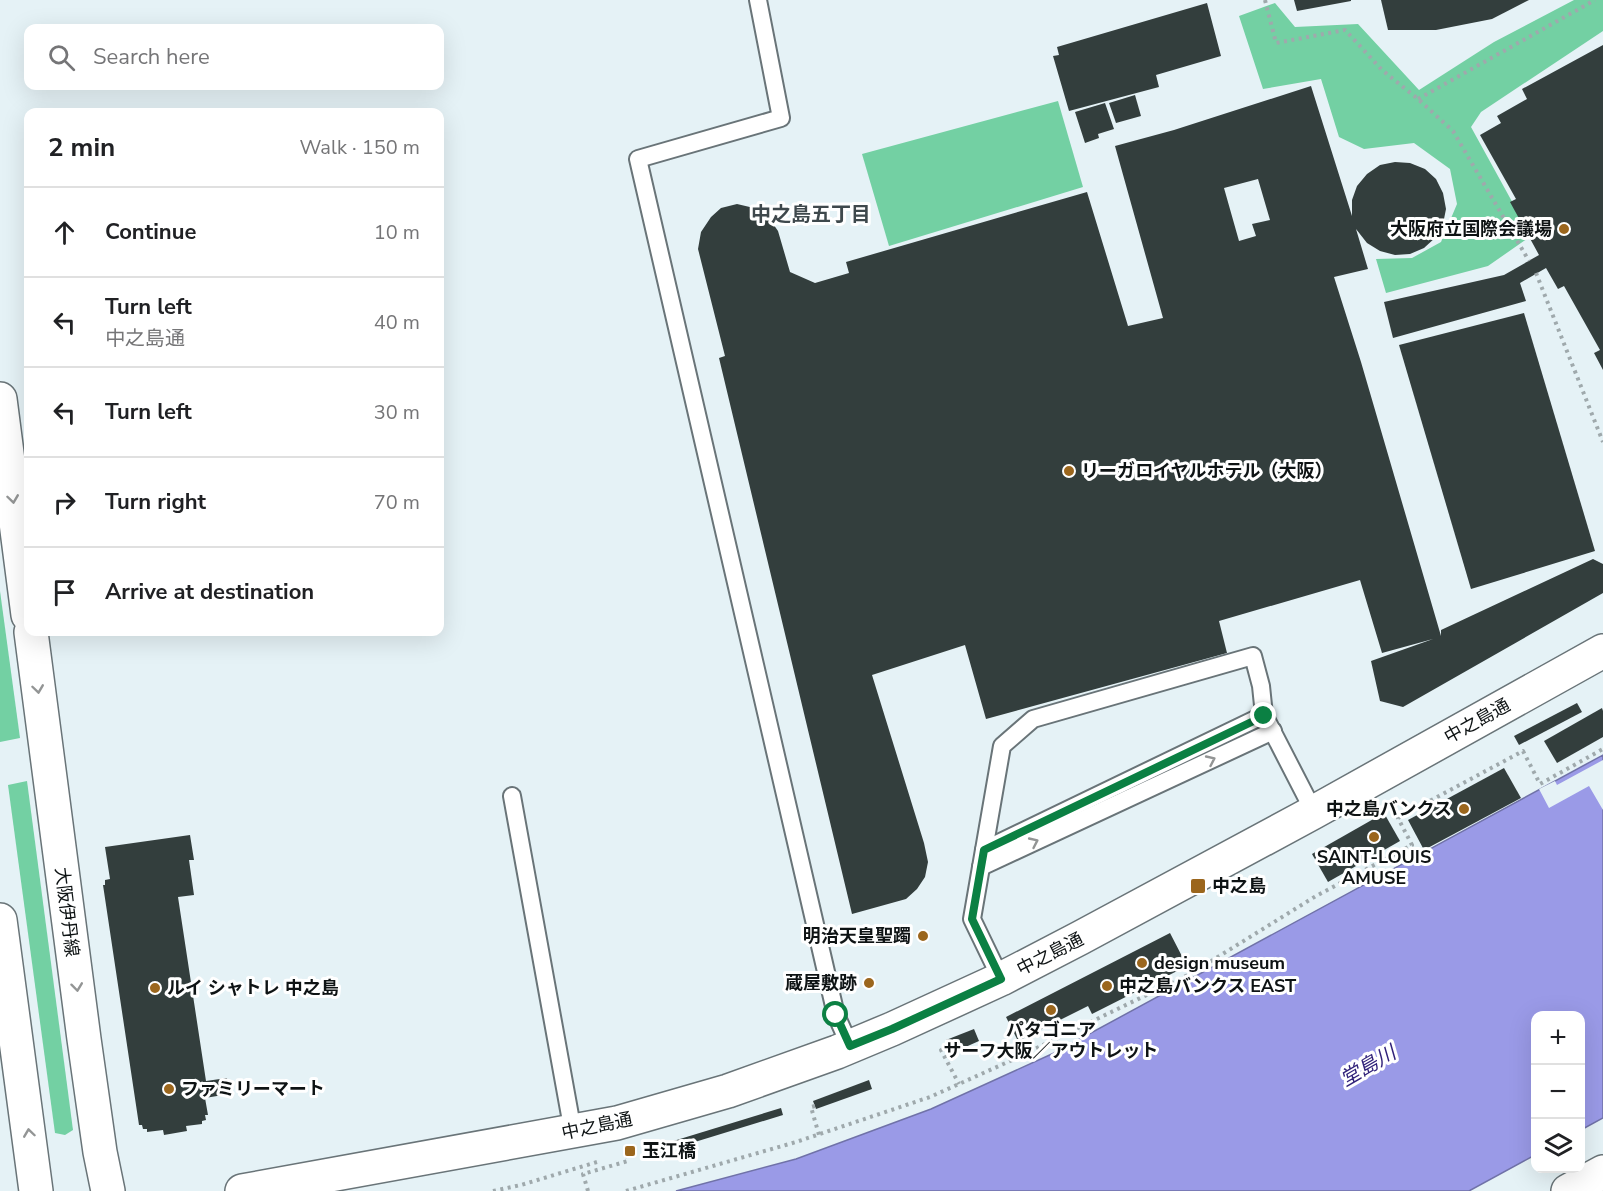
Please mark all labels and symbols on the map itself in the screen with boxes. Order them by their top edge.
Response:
district label: 中之島五丁目 [751,201,871,228]
place label: 大阪府立国際会議場 [1390,217,1552,241]
marker: 大阪府立国際会議場 [1557,222,1571,236]
place label: リーガロイヤルホテル（大阪） [1081,459,1332,483]
marker: リーガロイヤルホテル（大阪） [1062,464,1076,478]
one-way arrow [7,494,19,503]
one-way arrow [32,685,44,694]
street label: 中之島通 [1440,693,1514,749]
route end [1250,702,1276,728]
one-way arrow [1204,755,1215,767]
place label: 中之島バンクス [1326,797,1452,821]
marker: 中之島バンクス [1457,802,1471,816]
marker: SAINT-LOUIS AMUSE [1367,830,1381,844]
one-way arrow [1027,837,1038,849]
place label: SAINT-LOUIS AMUSE [1317,845,1431,890]
street label: 大阪伊丹線 [50,866,84,958]
place label: 中之島 [1212,874,1266,898]
marker: 中之島 [1189,877,1207,895]
place label: 明治天皇聖躅 [803,924,911,948]
street label: 中之島通 [1012,927,1088,981]
marker: 明治天皇聖躅 [916,929,930,943]
place label: design museum [1154,951,1285,975]
marker: design museum [1135,956,1149,970]
place label: 蔵屋敷跡 [785,971,857,995]
place label: 中之島バンクス EAST [1119,974,1297,998]
place label: ルイ シャトレ 中之島 [167,976,339,1000]
marker: 蔵屋敷跡 [862,976,876,990]
marker: 中之島バンクス EAST [1100,979,1114,993]
marker: ルイ シャトレ 中之島 [148,981,162,995]
one-way arrow [70,982,83,992]
route start [822,1001,848,1027]
marker: パタゴニア サーフ大阪／アウトレット [1044,1003,1058,1017]
place label: パタゴニア サーフ大阪／アウトレット [944,1018,1158,1063]
water label: 堂島川 [1335,1038,1402,1093]
place label: ファミリーマート [181,1077,325,1101]
marker: ファミリーマート [162,1082,176,1096]
street label: 中之島通 [559,1107,635,1145]
one-way arrow [23,1128,36,1137]
place label: 玉江橋 [642,1139,696,1163]
marker: 玉江橋 [623,1144,637,1158]

